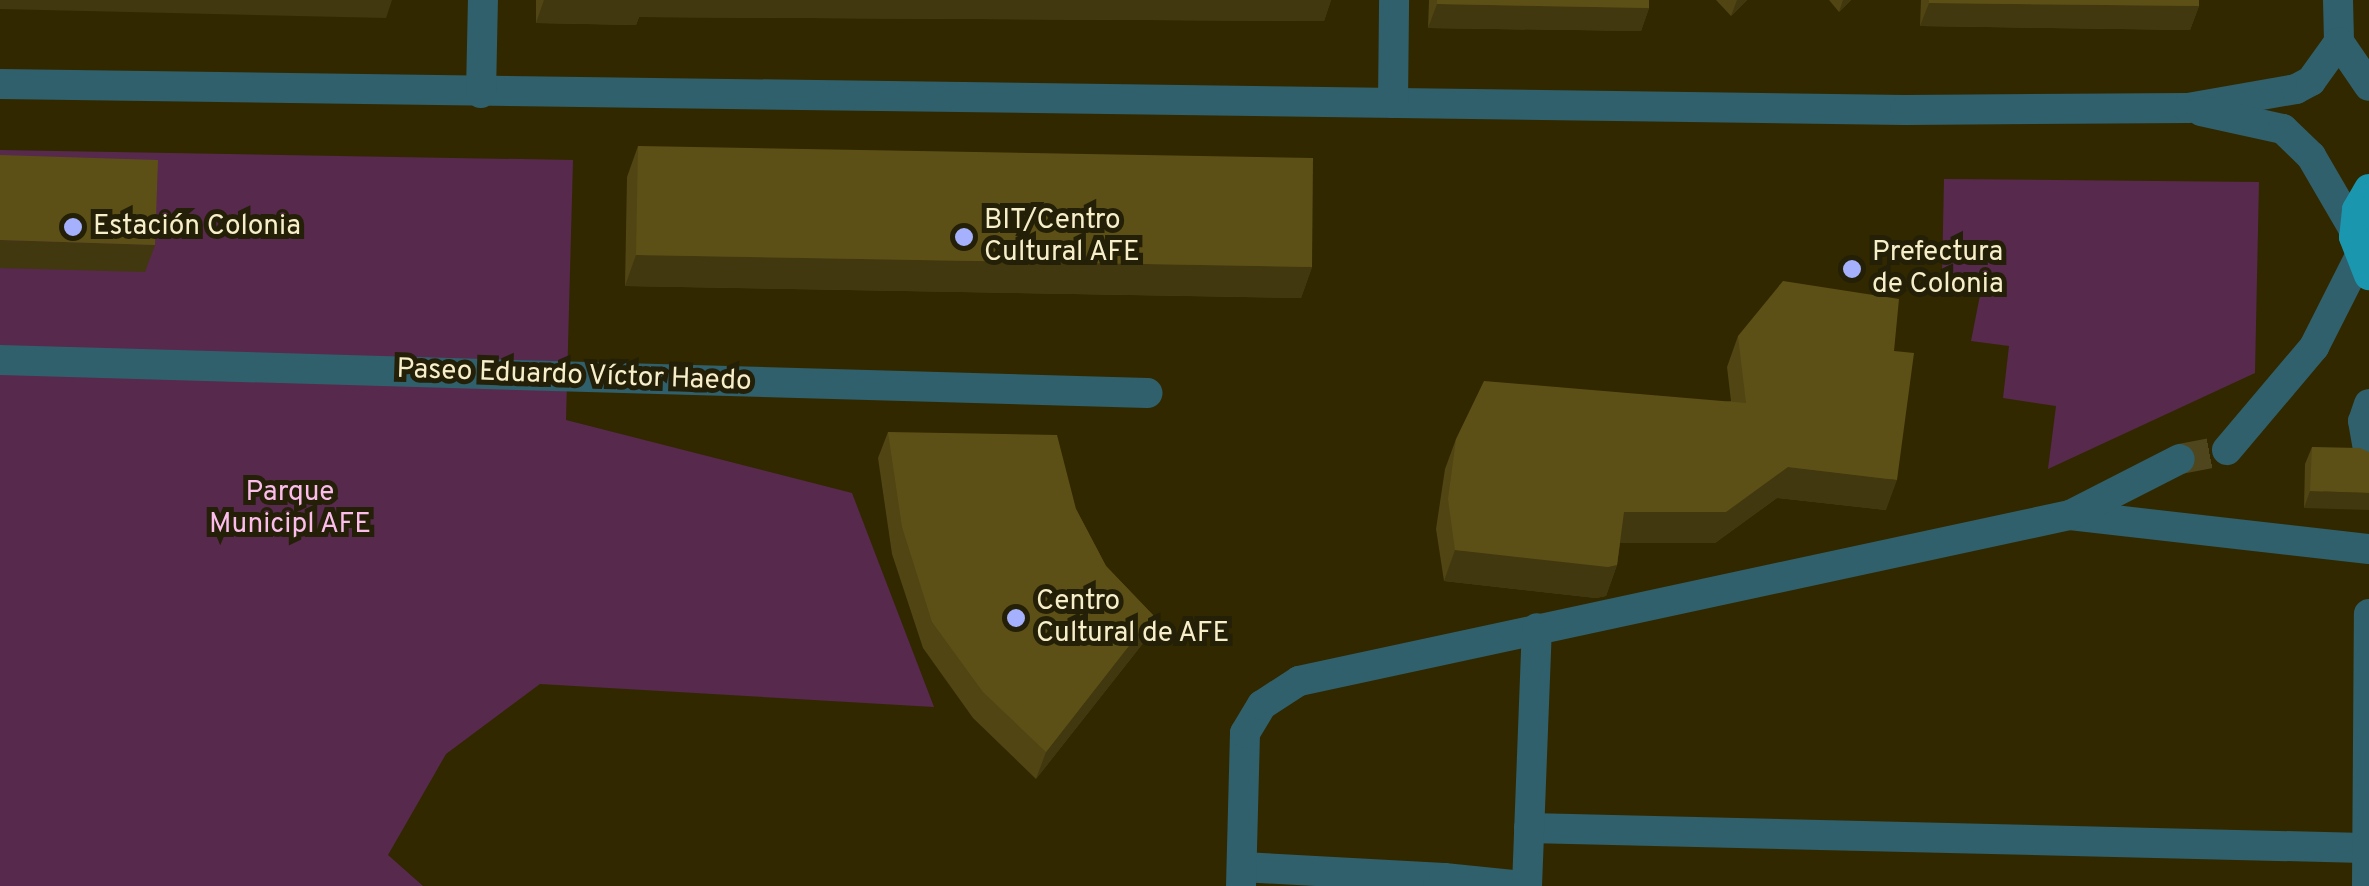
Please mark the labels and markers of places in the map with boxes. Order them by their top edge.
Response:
place label: BIT/Centro Cultural AFE [984,204,1141,270]
place label: Estación Colonia [93,210,301,244]
marker: Estación Colonia [62,216,84,238]
marker: BIT/Centro Cultural AFE [953,226,975,248]
place label: Prefectura de Colonia [1872,236,2004,302]
marker: Prefectura de Colonia [1841,258,1863,280]
place label: Centro Cultural de AFE [1036,585,1230,651]
marker: Centro Cultural de AFE [1005,607,1027,629]

